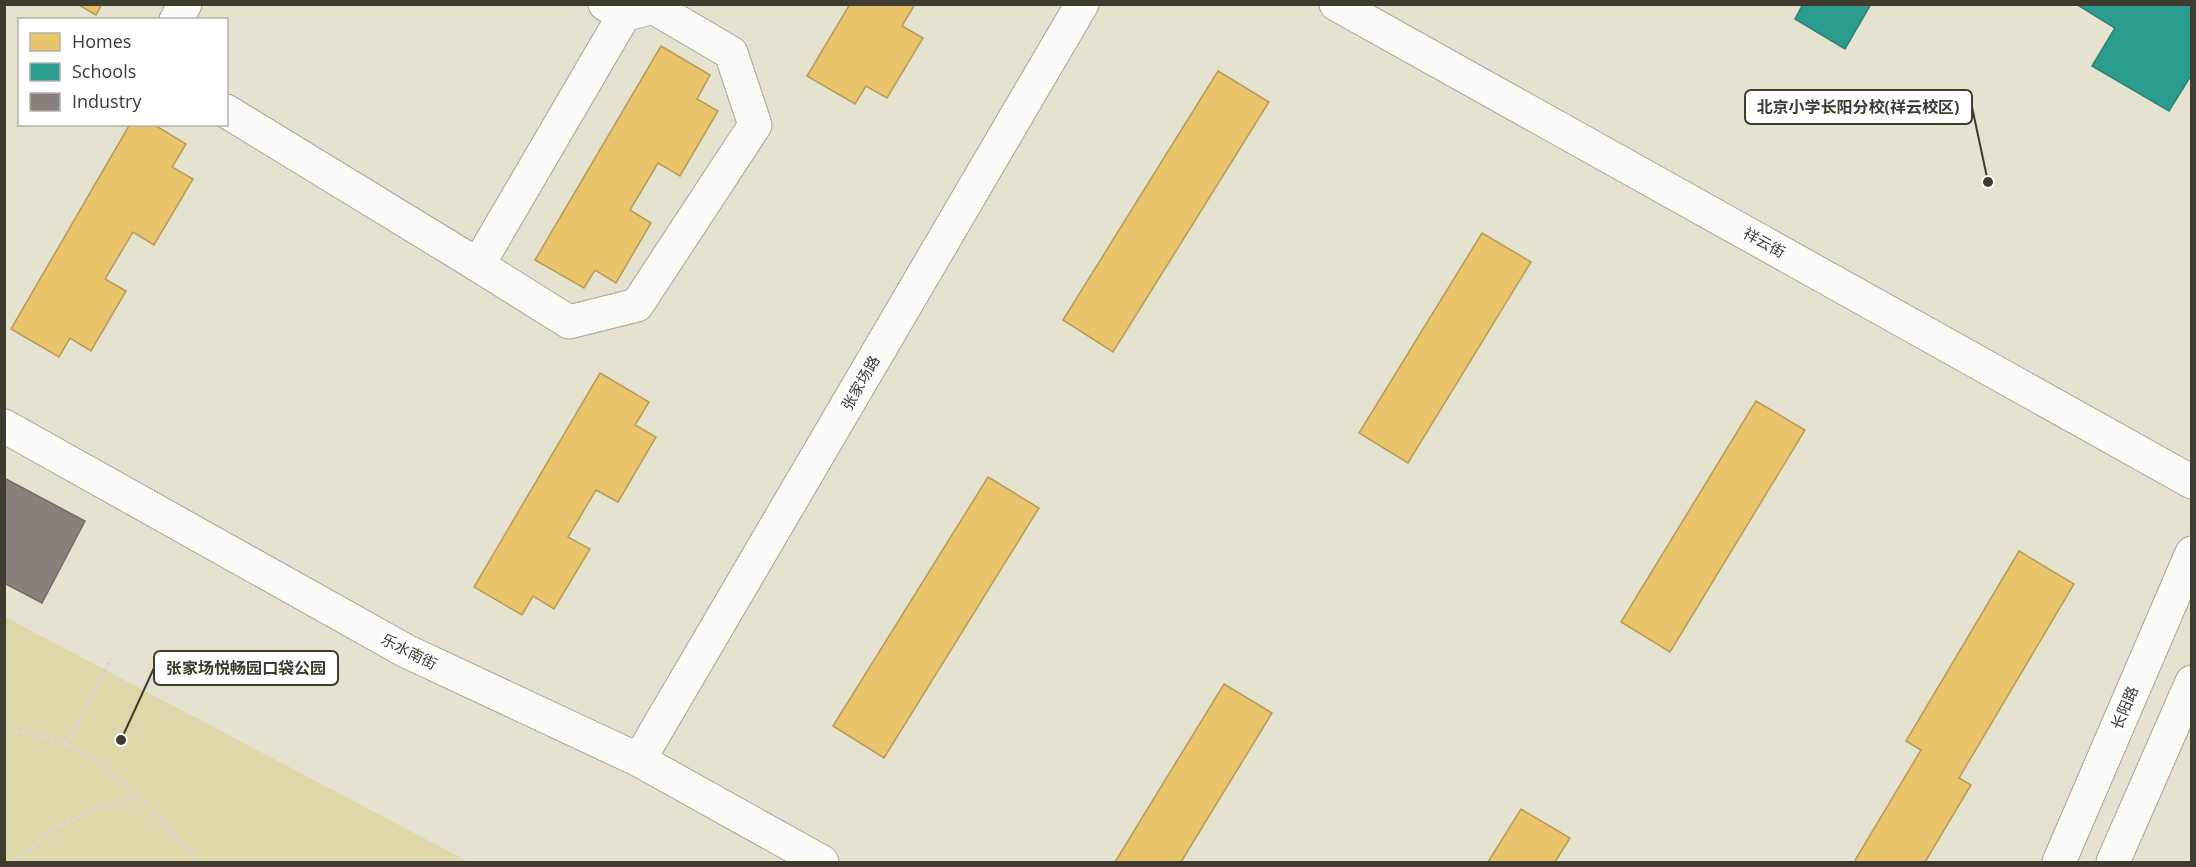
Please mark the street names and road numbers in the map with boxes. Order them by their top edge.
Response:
street label: 祥云街 [1740,222,1789,262]
street label: 张家场路 [836,352,884,413]
street label: 乐水南街 [378,629,441,674]
street label: 长阳路 [2106,683,2142,732]

